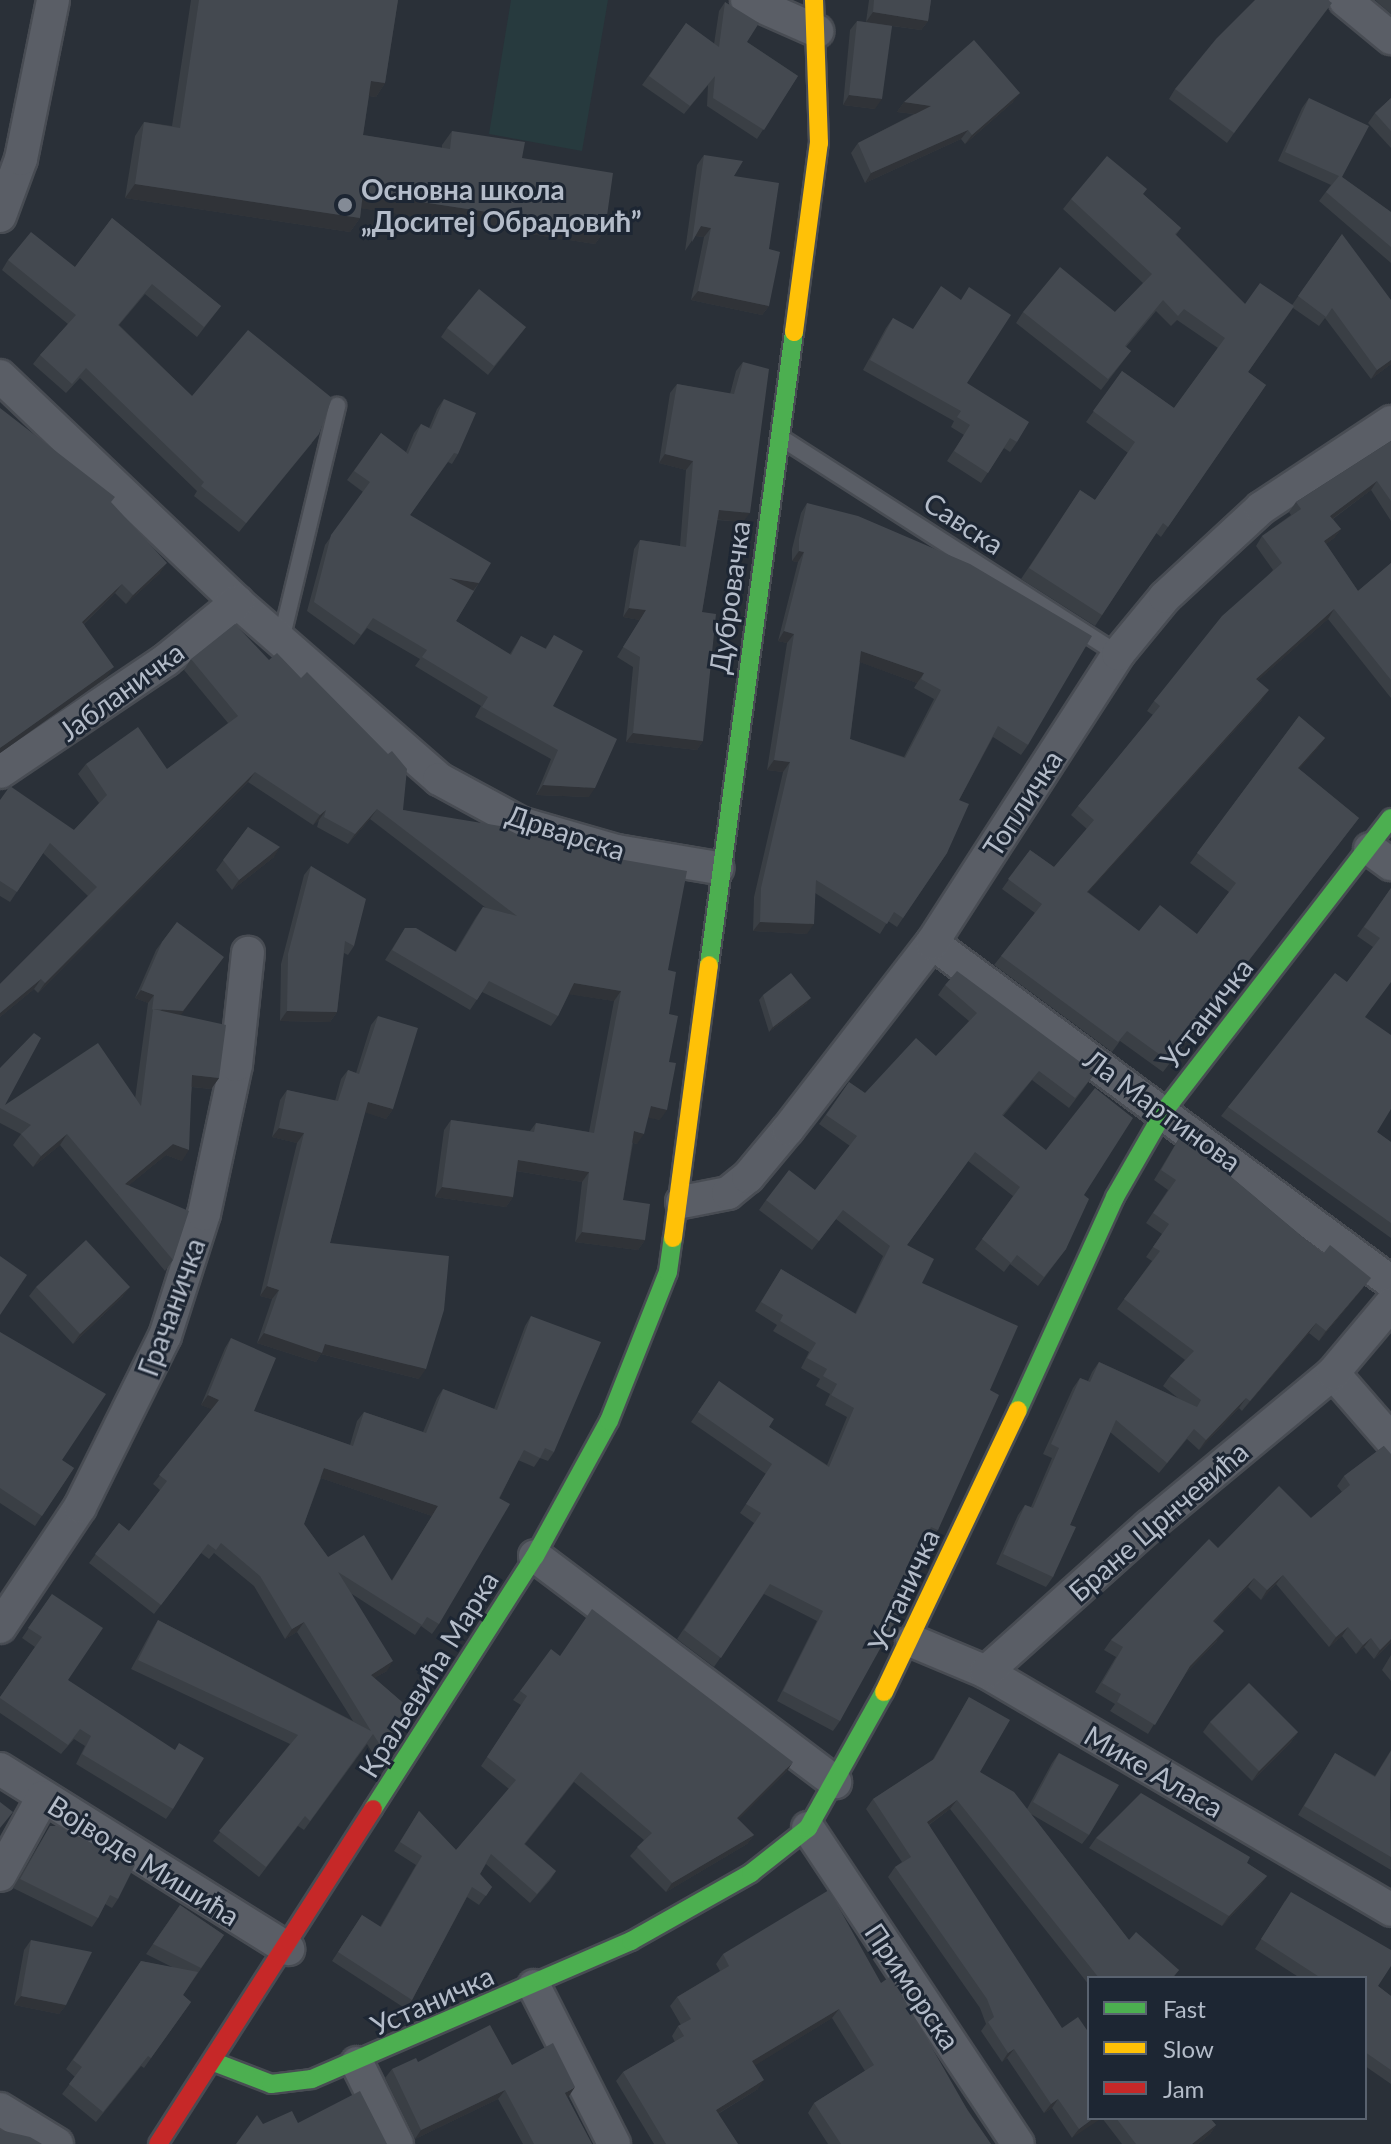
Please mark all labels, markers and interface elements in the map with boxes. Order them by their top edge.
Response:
place label: Основна школа „Доситеј Обрадовић” [361,172,642,238]
marker: Основна школа „Доситеј Обрадовић” [336,196,354,214]
street label: Савска [918,485,1010,561]
street label: Дубровачка [702,519,756,675]
street label: Јабланичка [52,634,190,748]
street label: Топличка [975,743,1069,863]
street label: Дрварска [502,797,630,867]
street label: Устаничка [1152,951,1260,1075]
street label: Ла Мартинова [1078,1042,1248,1178]
street label: Грачаничка [131,1233,211,1381]
street label: Бране Црнчевића [1062,1434,1254,1608]
street label: Устаничка [860,1524,946,1656]
street label: Краљевића Марка [351,1565,505,1783]
street label: Мике Аласа [1079,1718,1229,1824]
street label: Војводе Мишића [42,1788,246,1932]
street label: Приморска [858,1916,968,2056]
street label: Устаничка [365,1958,499,2042]
legend [1087,1976,1367,2120]
text: Fast [1163,1994,1206,2023]
text: Slow [1163,2034,1214,2063]
text: Jam [1163,2074,1204,2103]

